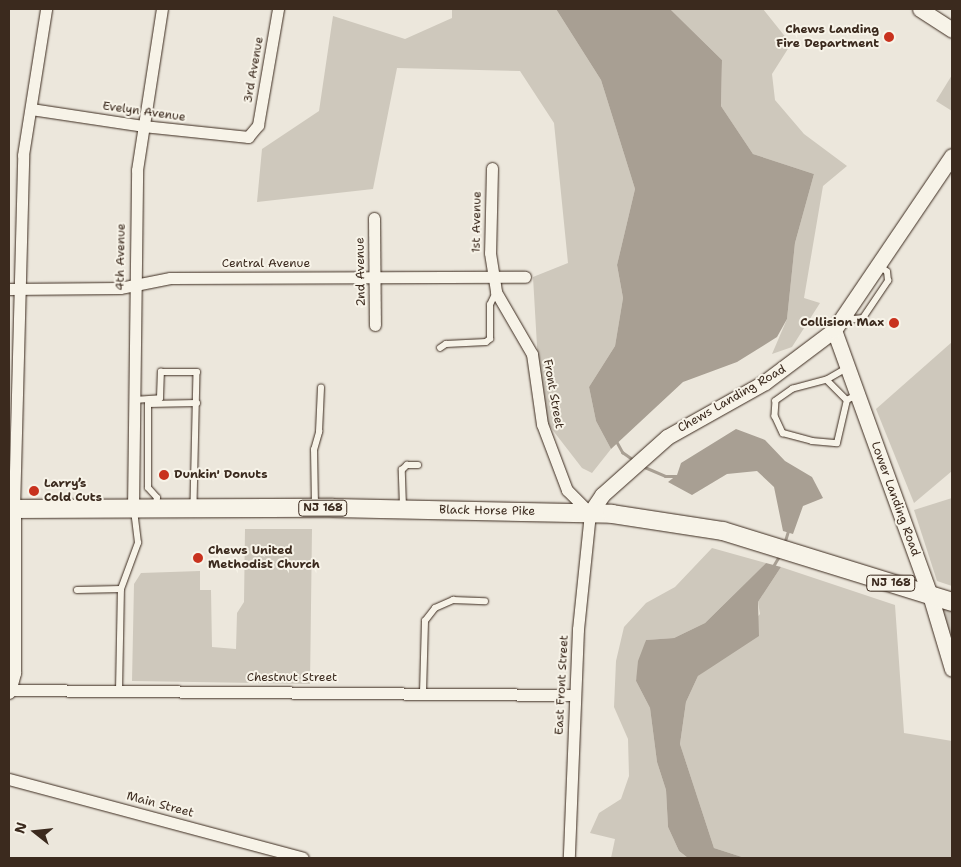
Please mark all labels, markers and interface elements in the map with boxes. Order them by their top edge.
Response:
place label: Chews Landing Fire Department [776,23,879,51]
marker: Chews Landing Fire Department [883,31,895,43]
street label: 3rd Avenue [241,36,267,104]
street label: Evelyn Avenue [102,99,186,125]
street label: 1st Avenue [469,191,485,253]
street label: 4th Avenue [113,223,129,291]
street label: 2nd Avenue [353,237,369,307]
street label: Central Avenue [222,257,310,271]
place label: Collision Max [800,316,884,330]
marker: Collision Max [888,317,900,329]
street label: Front Street [540,358,566,430]
street label: Chews Landing Road [675,362,789,436]
street label: Lower Landing Road [868,440,922,558]
place label: Dunkin' Donuts [174,468,268,482]
marker: Dunkin' Donuts [158,469,170,481]
place label: Larry’s Cold Cuts [44,477,102,505]
marker: Larry’s Cold Cuts [28,485,40,497]
road number: NJ 168 [298,499,348,516]
street label: Black Horse Pike [439,503,535,519]
place label: Chews United Methodist Church [208,544,320,572]
marker: Chews United Methodist Church [192,552,204,564]
road number: NJ 168 [866,574,916,592]
street label: East Front Street [552,635,572,735]
street label: Chestnut Street [247,671,337,685]
street label: Main Street [125,789,195,821]
north arrow [10,807,60,857]
text: N [10,820,31,836]

